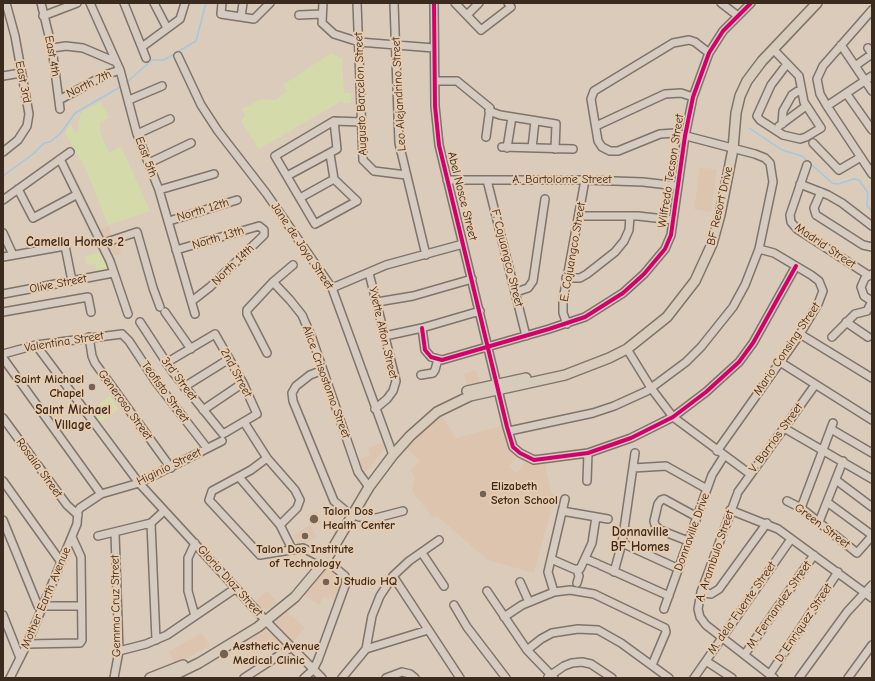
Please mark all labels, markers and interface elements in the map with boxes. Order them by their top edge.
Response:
street label: Augusto Barcelon Street [352,32,370,156]
street label: East 4th [41,34,63,78]
street label: Leo Alejandrino Street [389,37,409,151]
street label: East 3rd [12,60,34,104]
street label: North 7th [64,67,114,101]
street label: Wilfredo Tecson Street [655,113,687,229]
street label: East 5th [132,135,160,179]
street label: Abel Nosce Street [444,150,480,242]
street label: BF Resort Drive [704,165,736,247]
street label: A. Bartolome Street [512,173,612,187]
street label: North 12th [175,195,231,225]
street label: Jane de Joya Street [268,200,336,292]
street label: E. Cojuangco Street [557,201,589,303]
street label: F. Cojuangco Street [488,208,526,308]
street label: Madrid Street [792,220,858,272]
street label: North 13th [190,223,246,253]
district label: Camella Homes 2 [26,234,124,250]
street label: North 14th [209,241,257,289]
street label: Olive Street [28,271,88,297]
street label: Yvette Alfon Street [365,285,401,381]
street label: Mario Consing Street [750,300,824,398]
street label: Alice Crisostomo Street [299,324,353,440]
street label: Valentina Street [23,329,105,355]
street label: 2nd Street [217,346,255,400]
street label: 3rd Street [158,354,200,404]
street label: Teofisto Street [138,359,192,425]
street label: Generoso Street [95,367,155,443]
place label: Saint Michael Chapel [14,373,84,401]
marker: Saint Michael Chapel [87,382,97,392]
street label: V. Barrios Street [746,400,806,476]
district label: Saint Michael Village [35,402,111,433]
street label: Rosalia Street [13,435,65,501]
street label: Higinio Street [134,445,204,489]
place label: Elizabeth Seton School [491,480,558,508]
marker: Elizabeth Seton School [478,489,488,499]
street label: Donnaville Drive [671,491,713,573]
street label: Green Street [791,500,853,552]
place label: Talon Dos Health Center [323,505,395,533]
street label: A. Arambulo Street [693,508,737,604]
marker: Talon Dos Health Center [308,513,320,525]
district label: Donnaville BF Homes [611,524,669,555]
marker: Talon Dos Institute of Technology [300,531,310,541]
street label: Gloria Diaz Street [194,542,266,620]
place label: Talon Dos Institute of Technology [256,543,354,571]
street label: Mother Earth Avenue [18,545,74,651]
street label: Gemma Cruz Street [108,555,124,657]
street label: M. Fernandez Street [743,558,815,652]
street label: M. dela Fuente Street [705,559,779,657]
place label: J Studio HQ [334,575,397,589]
marker: J Studio HQ [321,577,331,587]
street label: D. Enriquez Street [772,581,836,665]
place label: Aesthetic Avenue Medical Clinic [233,640,320,668]
marker: Aesthetic Avenue Medical Clinic [218,648,230,660]

